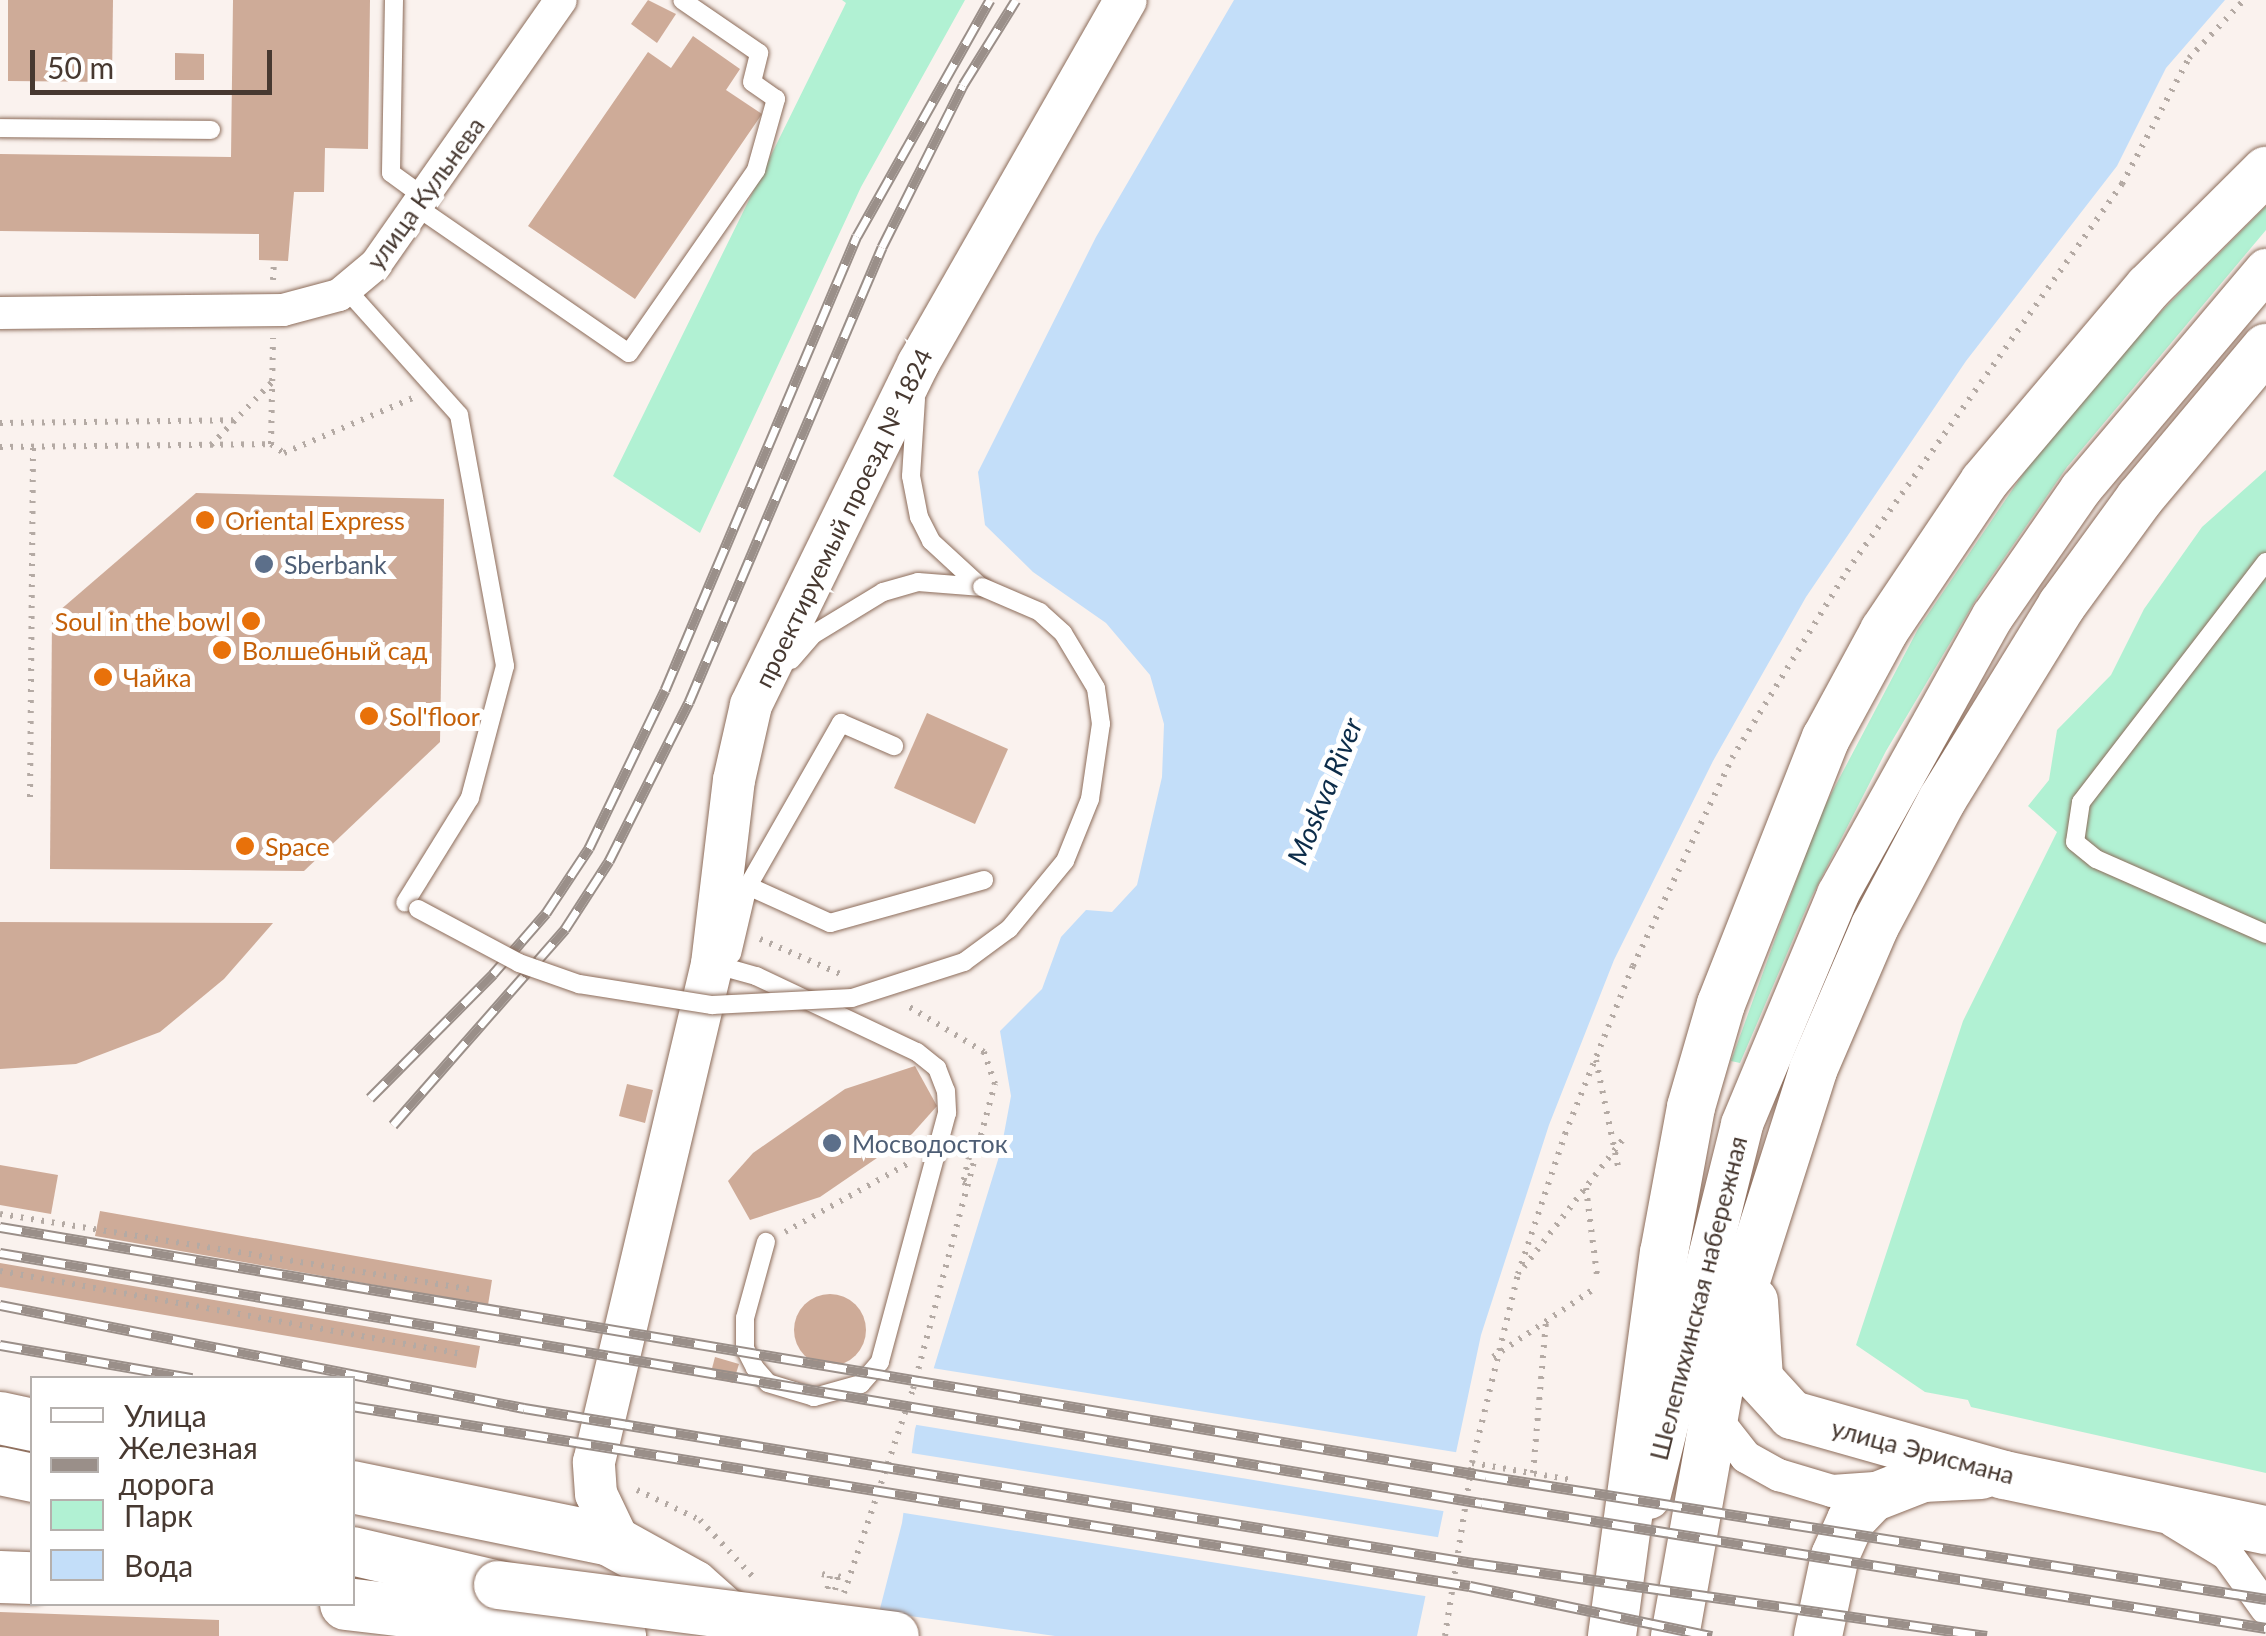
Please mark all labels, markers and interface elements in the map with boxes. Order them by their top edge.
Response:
scale bar [35,30,278,92]
text: 50 m [47,49,114,85]
street label: улица Кульнева [360,111,490,275]
street label: проектируемый проезд № 1824 [748,344,938,692]
place label: Oriental Express [225,505,405,535]
marker: Oriental Express [194,509,216,531]
place label: Sberbank [284,549,387,579]
marker: Sberbank [253,553,275,575]
place label: Soul in the bowl [55,606,231,636]
marker: Soul in the bowl [240,610,262,632]
place label: Волшебный сад [242,635,427,665]
marker: Волшебный сад [211,639,233,661]
place label: Чайка [123,662,191,692]
marker: Чайка [92,666,114,688]
place label: Sol'floor [389,701,480,731]
marker: Sol'floor [358,705,380,727]
water label: Moskva River [1279,713,1369,869]
place label: Space [265,831,330,861]
marker: Space [234,835,256,857]
place label: Мосводосток [852,1128,1008,1158]
marker: Мосводосток [821,1132,843,1154]
street label: Шелепихинская набережная [1643,1133,1753,1463]
legend [30,1376,355,1606]
text: Улица [124,1397,207,1433]
street label: улица Эрисмана [1828,1412,2018,1490]
text: Железная дорога [119,1429,258,1501]
text: Парк [124,1497,193,1533]
text: Вода [124,1547,193,1583]

